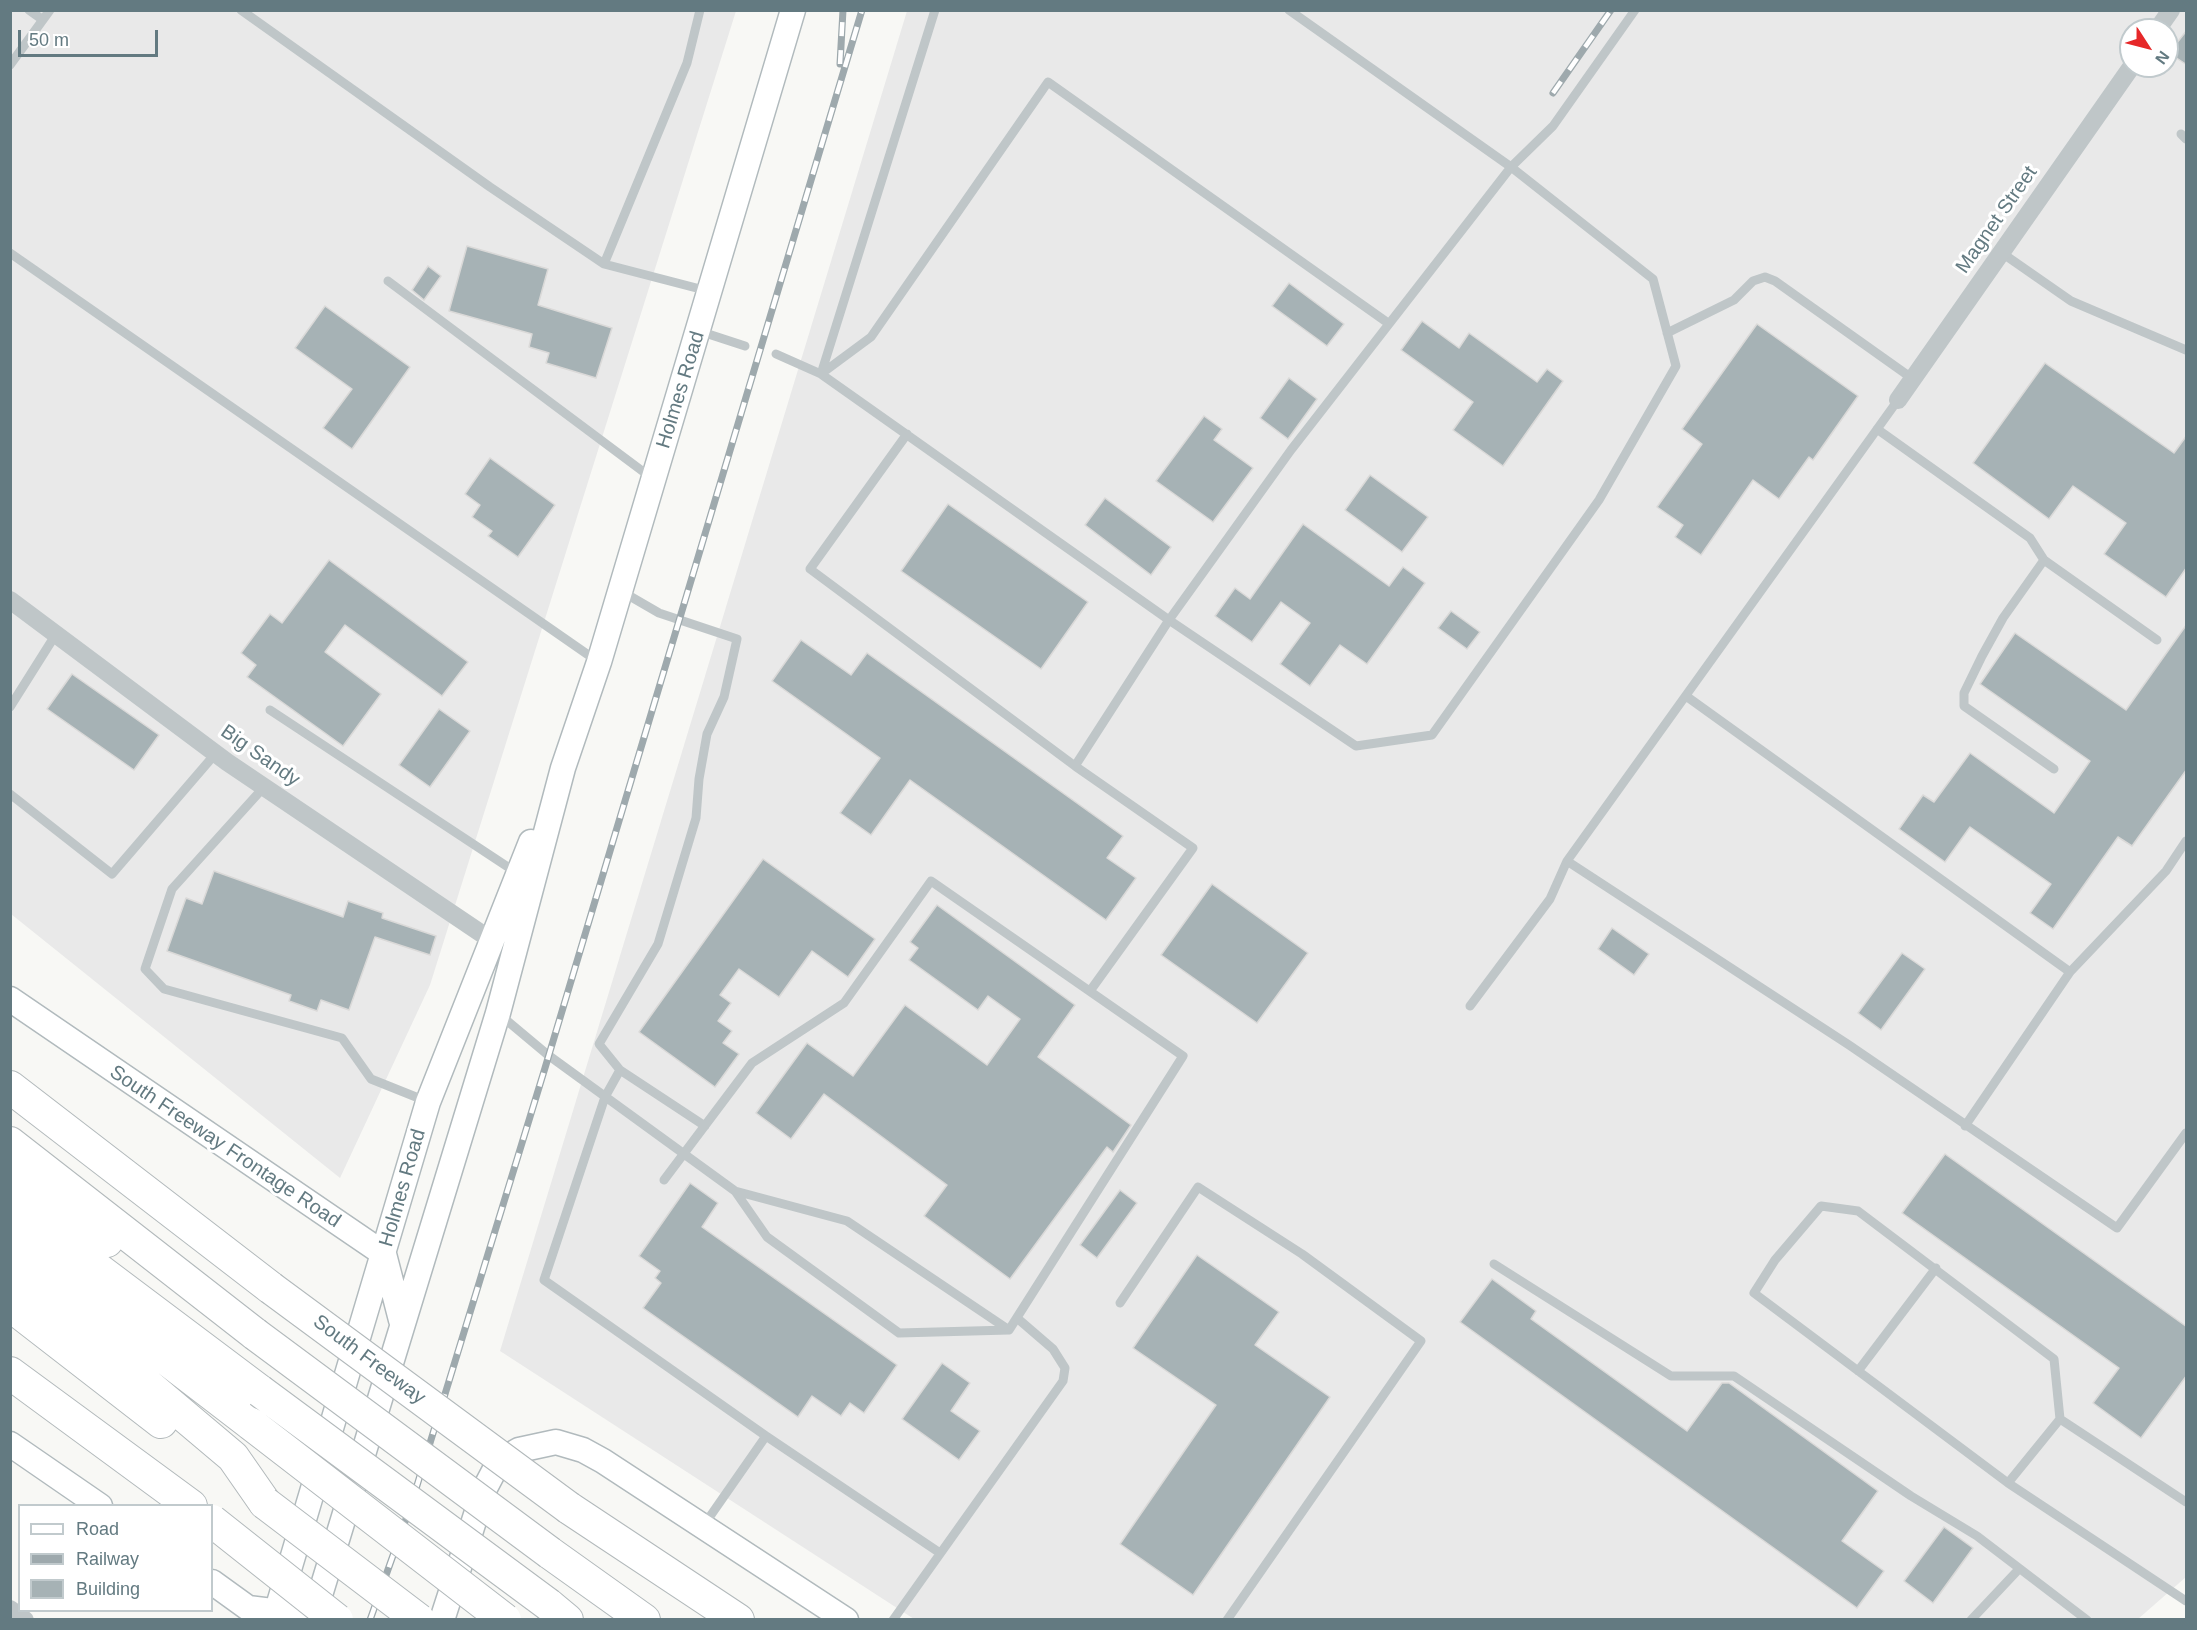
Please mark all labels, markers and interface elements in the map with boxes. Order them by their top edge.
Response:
scale bar [21,18,160,56]
north arrow [2119,18,2179,78]
text: 50 m [29,30,69,50]
text: N [2152,48,2173,67]
street label: Magnet Street [1951,162,2043,278]
street label: Holmes Road [652,329,710,451]
street label: Big Sandy [216,720,304,792]
street label: South Freeway Frontage Road [105,1061,345,1233]
street label: Holmes Road [375,1126,431,1250]
street label: South Freeway [308,1310,430,1410]
legend [18,1504,213,1612]
text: Road [76,1519,119,1539]
text: Railway [76,1549,139,1569]
text: Building [76,1579,140,1599]

